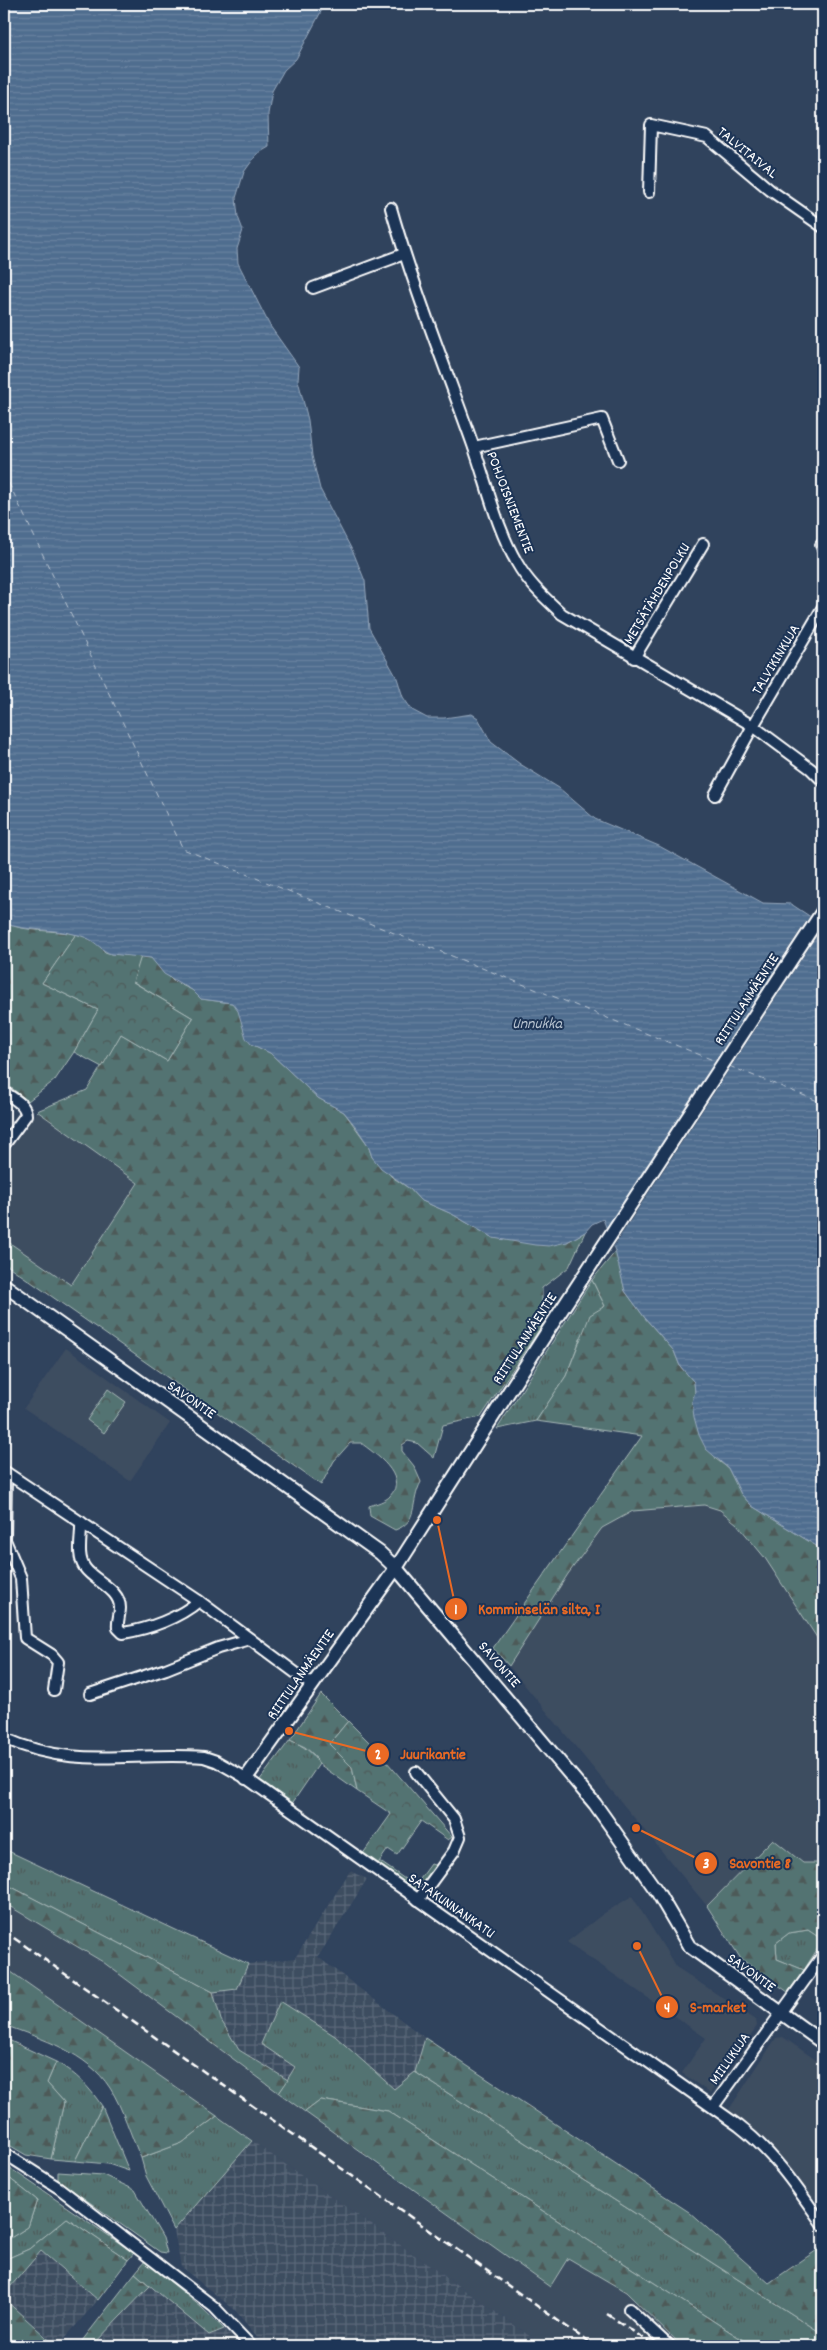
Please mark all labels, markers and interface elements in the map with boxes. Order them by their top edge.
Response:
street label: TALVITAIVAL [712,122,782,185]
street label: POHJOISNIEMENTIE [480,448,539,557]
street label: METSÄTÄHDENPOLKU [619,539,697,649]
street label: TALVIKINKUJA [747,621,806,700]
street label: RIITTULANMÄENTIE [710,950,786,1050]
water label: Unnukka [512,1013,563,1036]
street label: RIITTULANMÄENTIE [488,1289,564,1389]
street label: SAVONTIE [162,1376,220,1426]
callout: Komminselän silta, I [443,1593,610,1624]
text: Komminselän silta, I [478,1599,601,1622]
text: 1 [454,1600,458,1622]
street label: RIITTULANMÄENTIE [262,1625,341,1725]
street label: SAVONTIE [472,1637,525,1694]
callout: Juurikantie [365,1738,476,1769]
text: Juurikantie [400,1744,466,1767]
text: 2 [375,1745,381,1767]
callout: Savontie 8 [694,1847,800,1878]
text: Savontie 8 [729,1853,791,1876]
text: 3 [703,1854,710,1876]
street label: SATAKUNNANKATU [403,1868,499,1945]
street label: SAVONTIE [722,1948,780,1999]
callout: S-market [655,1991,756,2022]
text: S-market [690,1997,746,2020]
text: 4 [664,1998,670,2020]
street label: MIILUKUJA [705,2029,757,2090]

